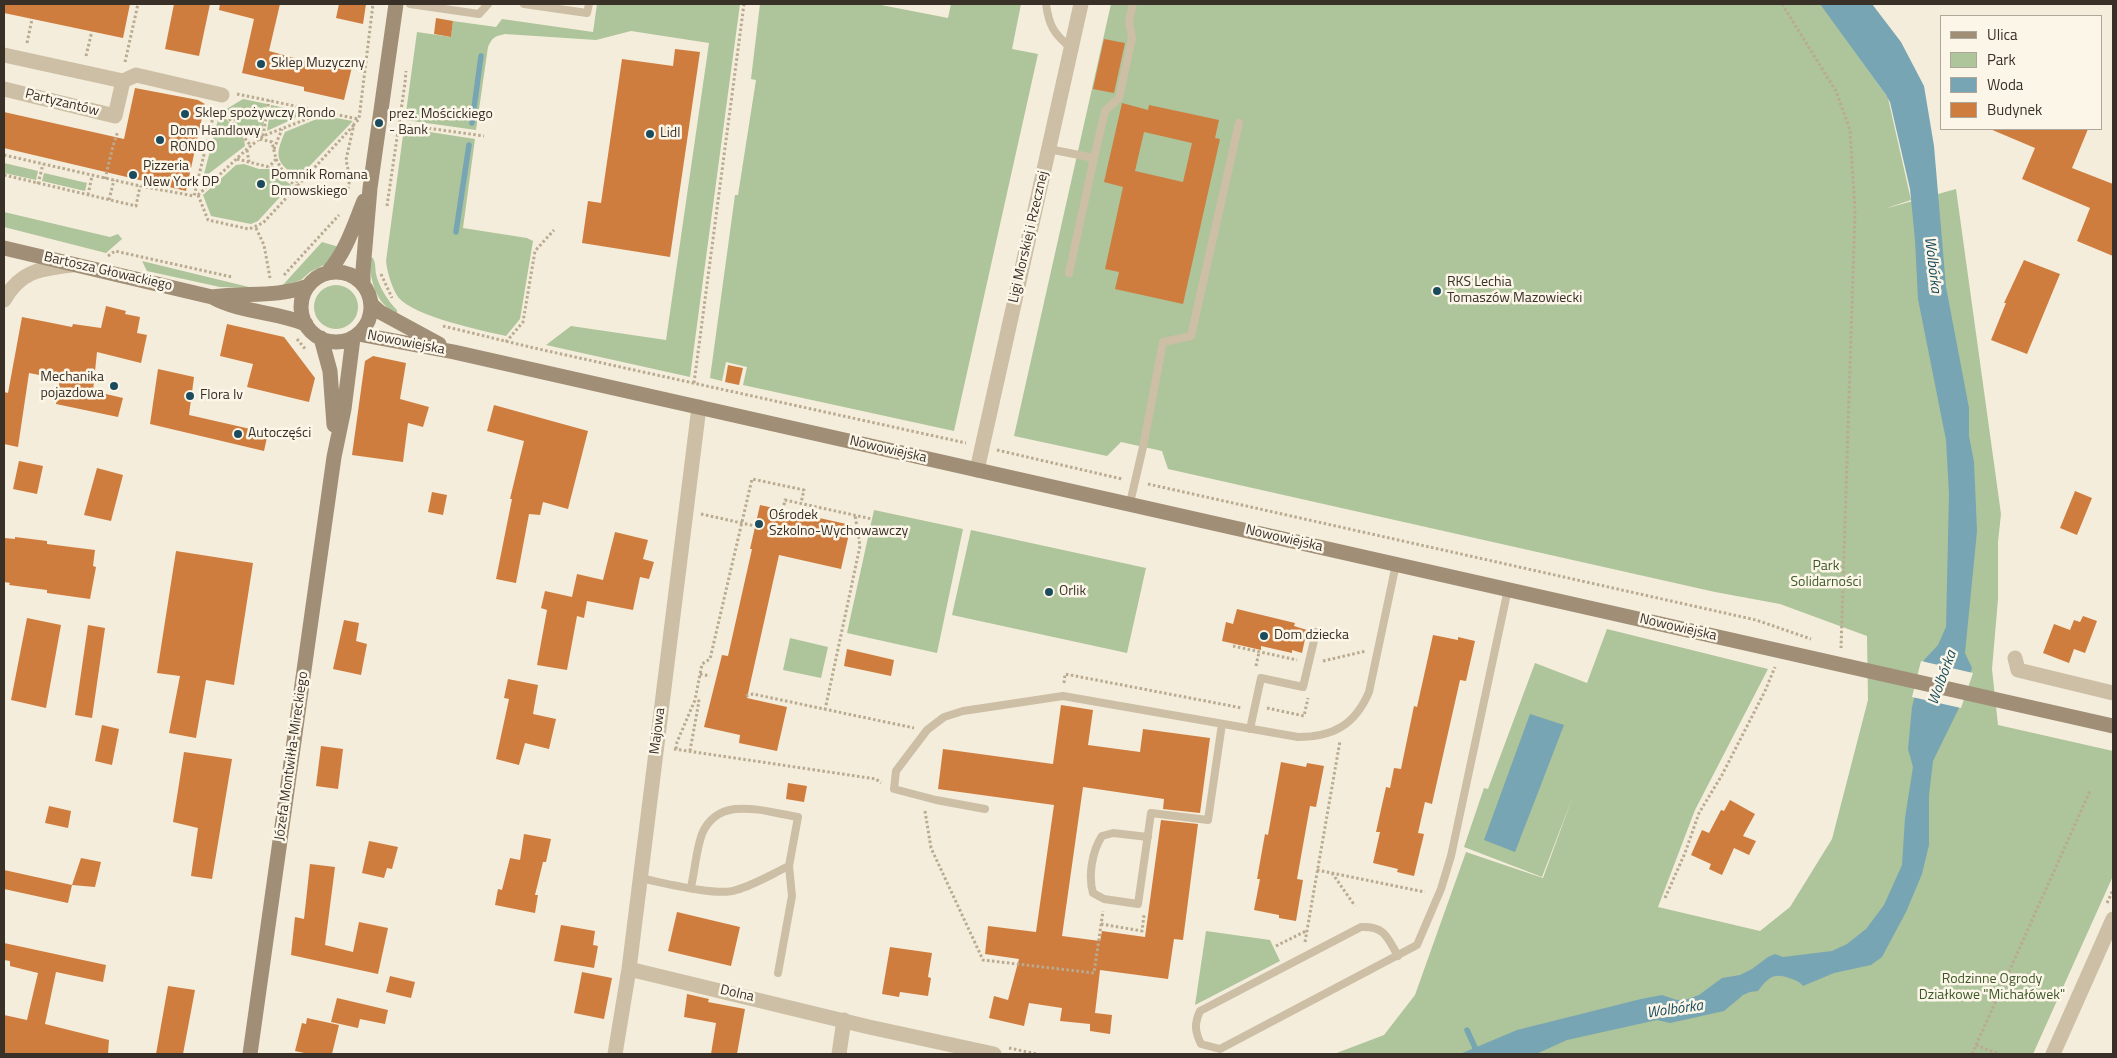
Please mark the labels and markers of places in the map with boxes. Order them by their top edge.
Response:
place label: Sklep Muzyczny [271,56,365,72]
marker: Sklep Muzyczny [255,58,267,70]
place label: Sklep spożywczy Rondo [195,106,336,122]
place label: prez. Mościckiego - Bank [389,107,493,140]
marker: Sklep spożywczy Rondo [179,108,191,120]
marker: prez. Mościckiego - Bank [373,117,385,129]
place label: Dom Handlowy RONDO [170,124,261,156]
place label: Lidl [660,126,680,142]
marker: Lidl [644,128,656,140]
marker: Dom Handlowy RONDO [154,134,166,146]
place label: Pizzeria New York DP [143,159,219,192]
place label: Pomnik Romana Dmowskiego [271,168,368,200]
marker: Pizzeria New York DP [127,169,139,181]
marker: Pomnik Romana Dmowskiego [255,178,267,190]
place label: RKS Lechia Tomaszów Mazowiecki [1447,275,1582,308]
marker: RKS Lechia Tomaszów Mazowiecki [1431,285,1443,297]
place label: Mechanika pojazdowa [40,370,104,402]
marker: Mechanika pojazdowa [108,380,120,392]
place label: Flora Iv [200,388,243,404]
marker: Flora Iv [184,390,196,402]
place label: Autoczęści [248,426,311,442]
marker: Autoczęści [232,428,244,440]
place label: Ośrodek Szkolno-Wychowawczy [769,508,908,540]
marker: Ośrodek Szkolno-Wychowawczy [753,518,765,530]
place label: Orlik [1059,584,1086,600]
marker: Orlik [1043,586,1055,598]
place label: Dom dziecka [1274,628,1349,644]
marker: Dom dziecka [1258,630,1270,642]

